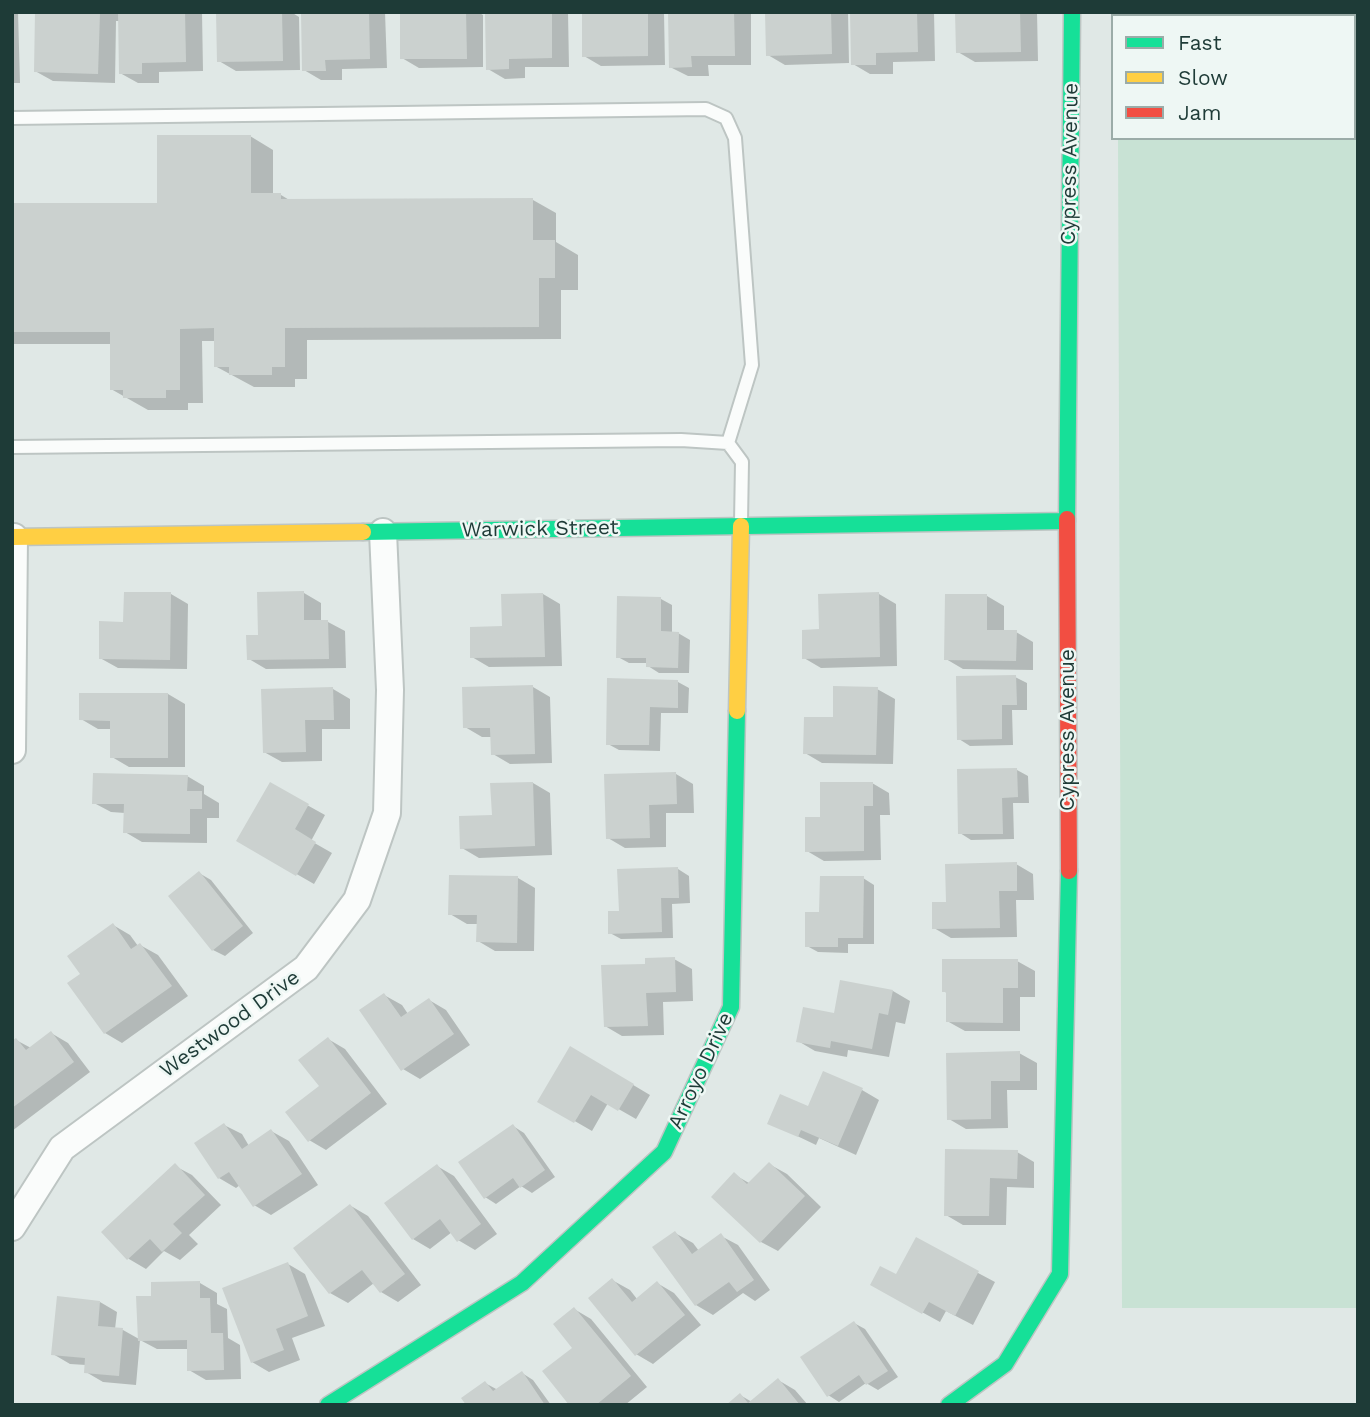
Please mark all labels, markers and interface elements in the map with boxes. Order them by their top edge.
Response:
legend [1111,14,1356,140]
text: Fast [1178,30,1222,55]
text: Slow [1178,65,1228,90]
street label: Cypress Avenue [1056,83,1084,245]
text: Jam [1178,100,1221,125]
street label: Warwick Street [461,515,619,543]
street label: Cypress Avenue [1055,649,1081,811]
street label: Westwood Drive [155,965,305,1083]
street label: Arroyo Drive [663,1009,739,1133]

